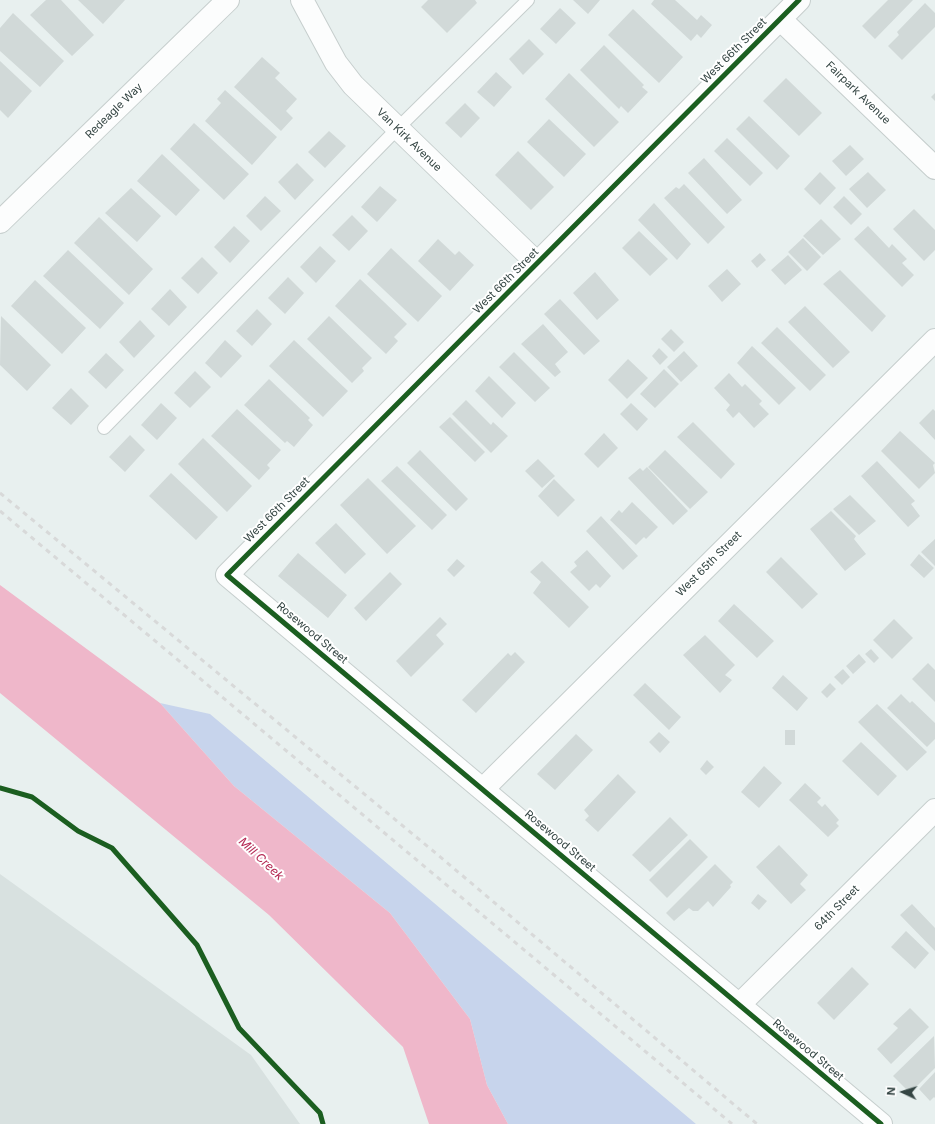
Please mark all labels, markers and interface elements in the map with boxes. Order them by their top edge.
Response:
street label: West 66th Street [699,16,769,86]
street label: Fairpark Avenue [823,59,893,127]
street label: Redeagle Way [83,80,145,142]
street label: Van Kirk Avenue [374,106,444,174]
street label: West 66th Street [471,246,541,316]
street label: West 66th Street [242,475,312,545]
street label: West 65th Street [674,529,744,599]
street label: Rosewood Street [274,600,350,666]
street label: Rosewood Street [522,808,598,874]
water label: Mill Creek [235,834,287,884]
street label: 64th Street [812,883,862,933]
street label: Rosewood Street [770,1017,846,1083]
north arrow [883,1072,923,1112]
text: N [884,1086,898,1096]

